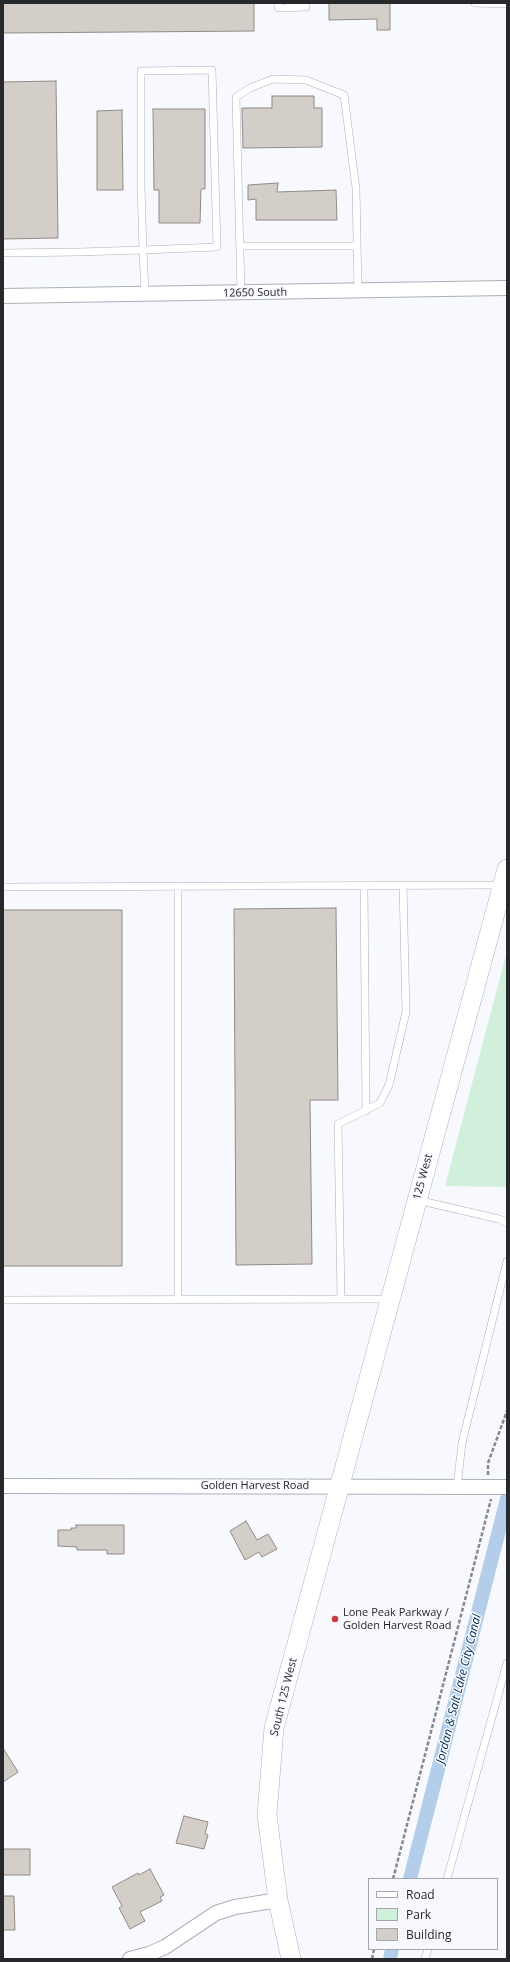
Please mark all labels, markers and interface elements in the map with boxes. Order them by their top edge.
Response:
street label: 12650 South [223,286,287,300]
street label: 125 West [411,1152,435,1202]
street label: Golden Harvest Road [201,1479,309,1493]
place label: Lone Peak Parkway / Golden Harvest Road [343,1606,452,1632]
water label: Jordan & Salt Lake City Canal [433,1613,485,1765]
marker: Lone Peak Parkway / Golden Harvest Road [330,1614,340,1624]
street label: South 125 West [268,1657,300,1737]
legend [368,1878,498,1950]
text: Road [406,1886,435,1903]
text: Park [406,1906,431,1923]
text: Building [406,1926,451,1943]

